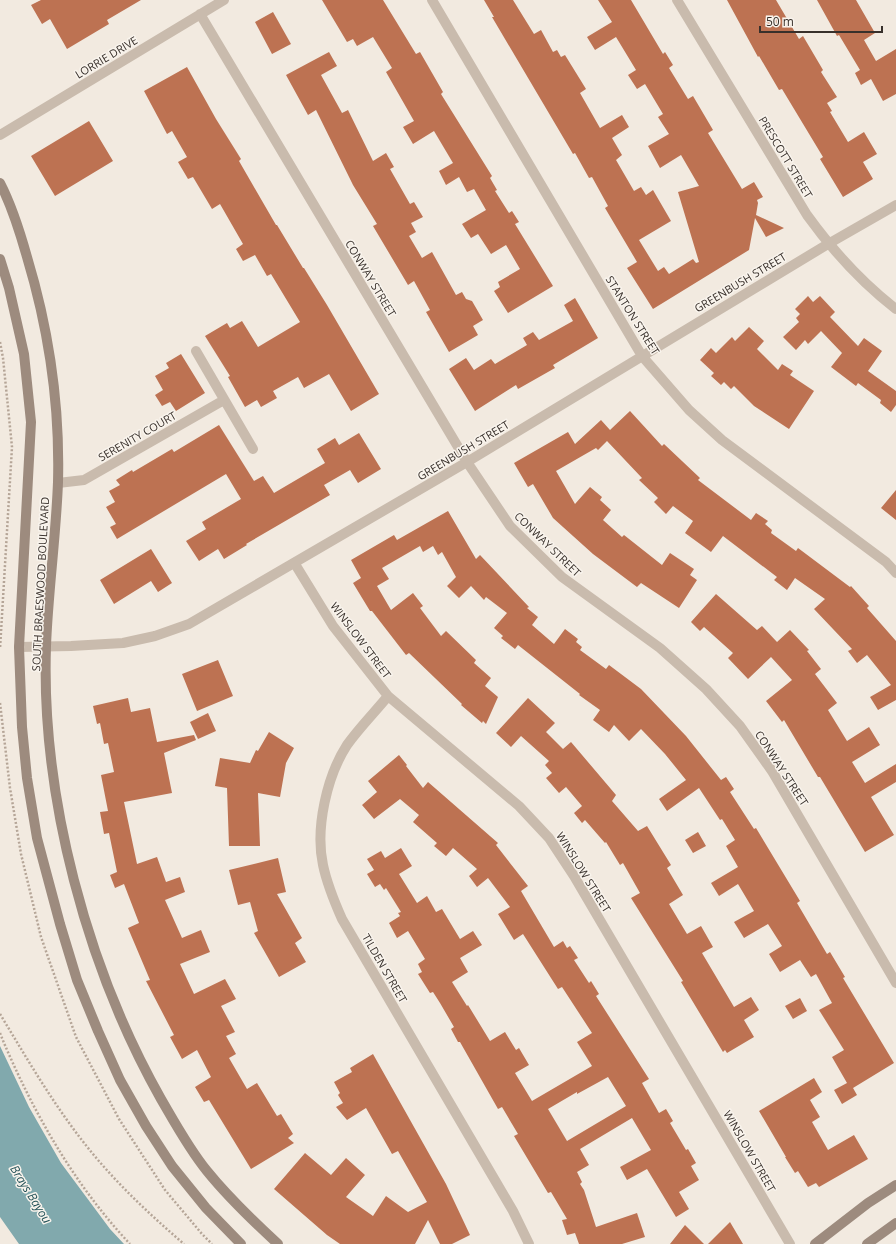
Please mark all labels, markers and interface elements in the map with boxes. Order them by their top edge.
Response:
scale bar [760,8,882,34]
text: 50 m [766,13,794,30]
street label: LORRIE DRIVE [72,32,140,82]
street label: PRESCOTT STREET [756,113,816,201]
street label: CONWAY STREET [342,237,400,319]
street label: GREENBUSH STREET [691,249,789,315]
street label: STANTON STREET [603,273,663,357]
street label: SERENITY COURT [95,408,179,464]
street label: GREENBUSH STREET [414,417,512,483]
street label: SOUTH BRAESWOOD BOULEVARD [28,496,52,672]
street label: CONWAY STREET [511,508,585,580]
street label: WINSLOW STREET [327,599,395,681]
street label: CONWAY STREET [752,727,812,809]
street label: WINSLOW STREET [553,829,615,915]
street label: TILDEN STREET [359,931,411,1005]
street label: WINSLOW STREET [720,1107,780,1195]
water label: Brays Bayou [6,1162,56,1226]

